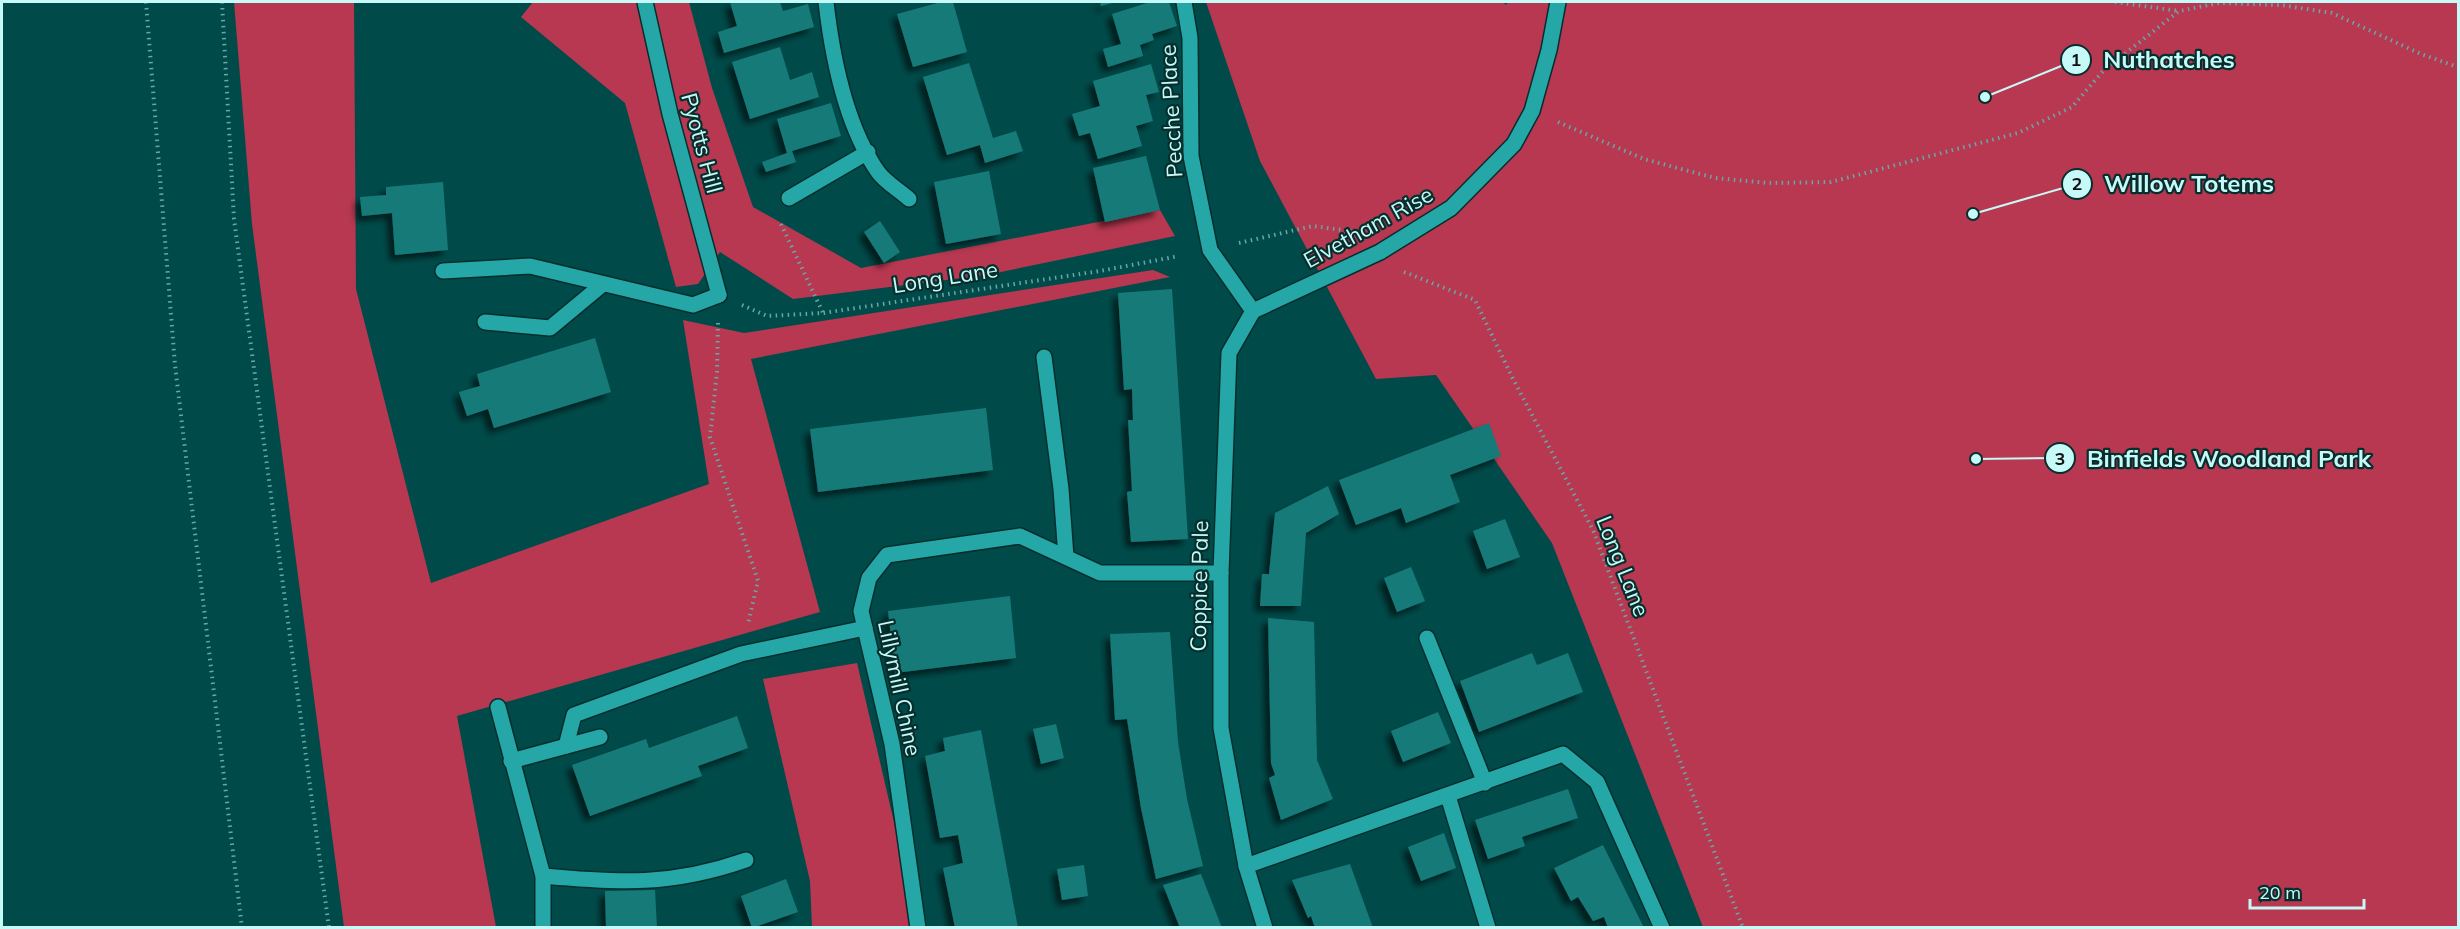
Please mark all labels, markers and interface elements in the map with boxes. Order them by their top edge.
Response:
callout: Nuthatches [2061,39,2247,81]
street label: Pecche Place [1154,44,1188,178]
text: Nuthatches [2103,44,2235,74]
text: 1 [2071,48,2081,71]
street label: Pyotts Hill [675,90,729,196]
callout: Willow Totems [2062,163,2286,205]
text: Willow Totems [2104,168,2274,198]
text: 2 [2072,172,2082,195]
street label: Elvetham Rise [1298,180,1438,274]
street label: Long Lane [890,255,1000,299]
callout: Binfields Woodland Park [2045,437,2383,479]
text: Binfields Woodland Park [2087,443,2372,473]
text: 3 [2055,447,2065,470]
street label: Long Lane [1590,511,1656,621]
street label: Coppice Pale [1184,520,1214,652]
street label: Lillymill Chine [872,618,928,758]
scale bar [2250,872,2364,910]
text: 20 m [2259,881,2301,904]

